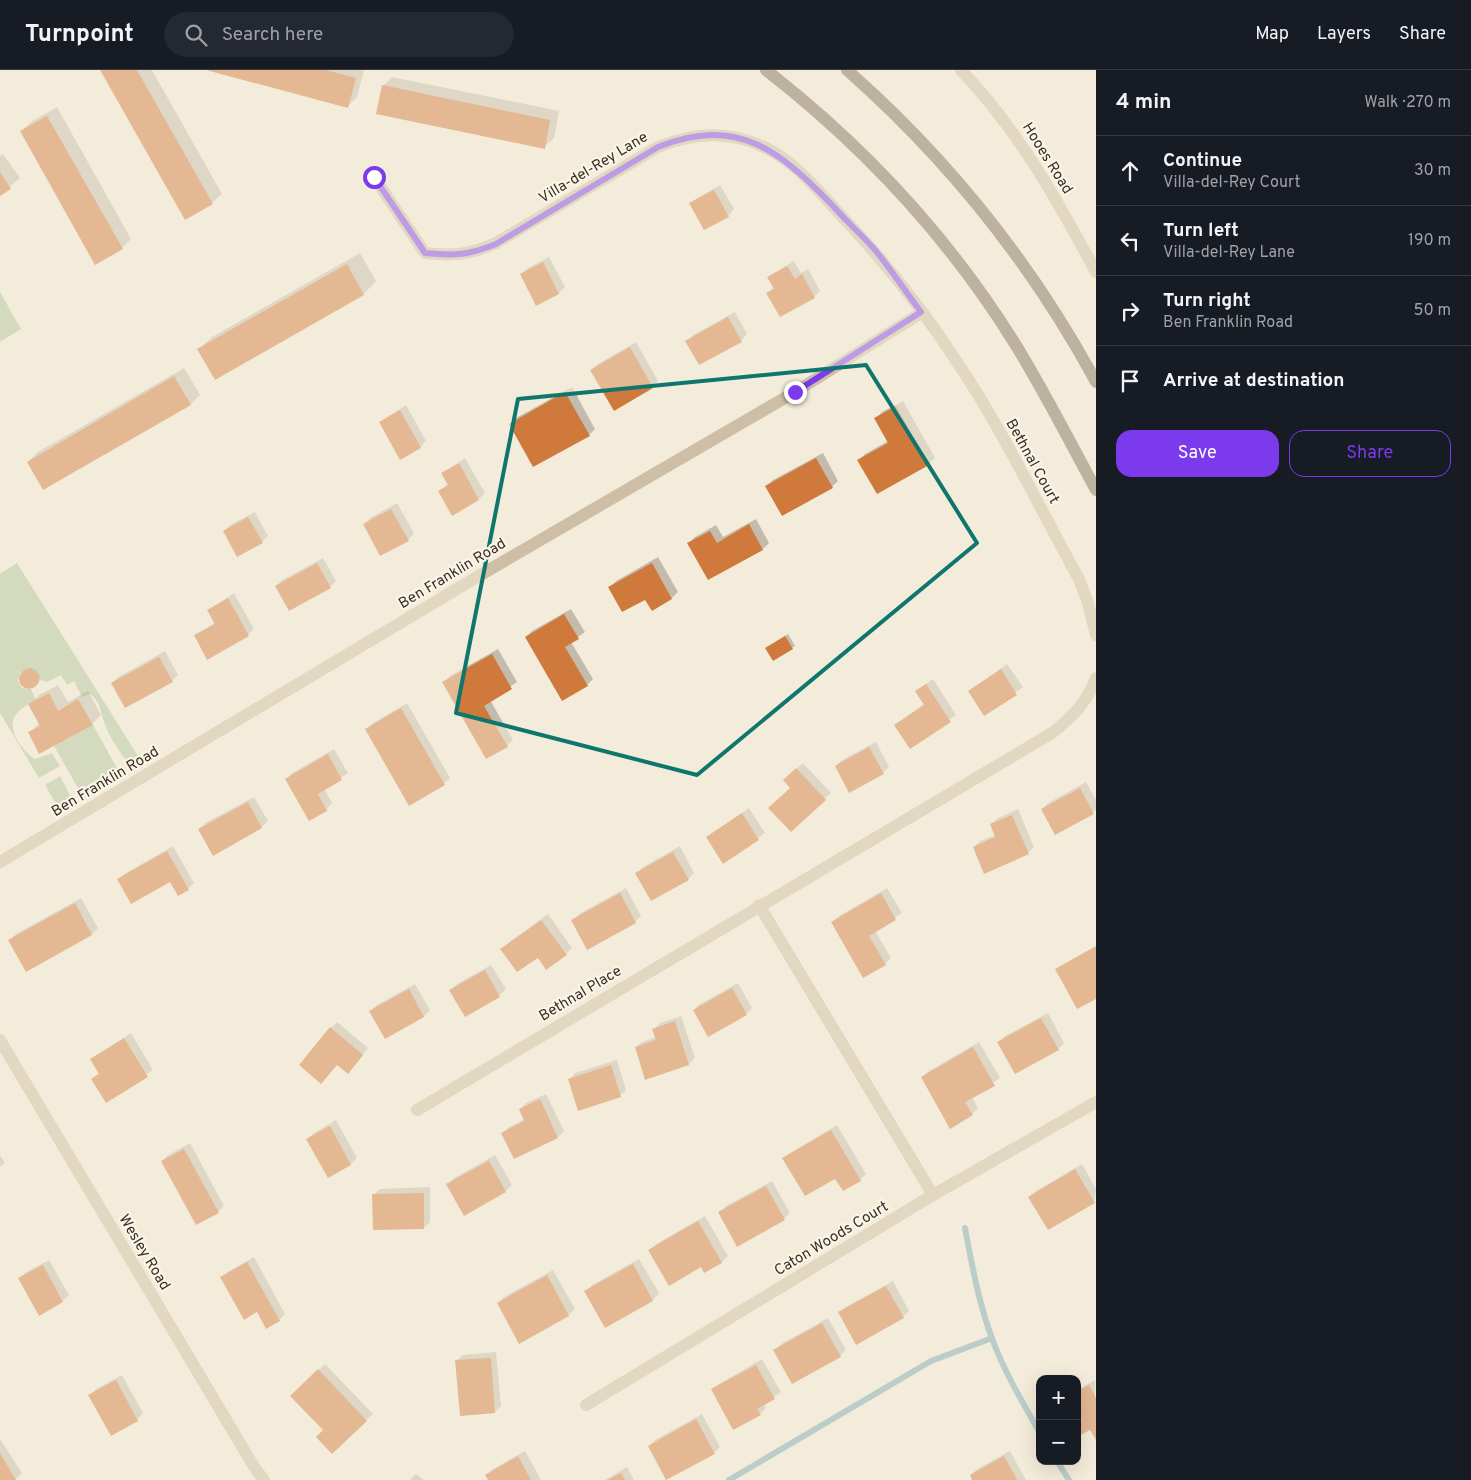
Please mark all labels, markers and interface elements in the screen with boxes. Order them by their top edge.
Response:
search box [164,12,514,57]
text: Turnpoint [25,20,134,50]
icon: search [182,21,210,49]
text: Search here [222,23,323,47]
text: Map [1255,23,1289,46]
text: Layers [1317,23,1371,46]
text: Share [1399,23,1446,46]
text: 4 min [1116,89,1172,116]
text: Walk · 270 m [1364,93,1451,113]
street label: Hooes Road [1017,119,1076,198]
street label: Villa-del-Rey Lane [536,128,652,208]
text: Continue [1163,149,1242,173]
icon: ahead [1116,157,1144,185]
text: 30 m [1414,161,1451,181]
route start [363,166,386,189]
text: Villa-del-Rey Court [1163,173,1301,193]
text: Turn left [1163,219,1239,243]
icon: left [1116,227,1144,255]
text: 190 m [1408,231,1451,251]
text: Villa-del-Rey Lane [1163,243,1295,263]
text: Turn right [1163,289,1251,313]
icon: right [1116,297,1144,325]
text: 50 m [1414,301,1451,321]
text: Ben Franklin Road [1163,313,1293,333]
icon: arrive [1116,367,1144,395]
text: Arrive at destination [1163,369,1344,393]
route end [784,381,807,404]
street label: Bethnal Court [1001,416,1063,508]
button: Save [1116,430,1279,477]
button: Share [1289,430,1451,477]
street label: Ben Franklin Road [396,535,510,614]
street label: Ben Franklin Road [49,743,163,822]
street label: Bethnal Place [536,962,626,1026]
street label: Caton Woods Court [771,1198,892,1281]
street label: Wesley Road [114,1211,174,1294]
map controls [1036,1375,1081,1465]
button: + [1036,1375,1081,1420]
button: − [1036,1420,1081,1465]

